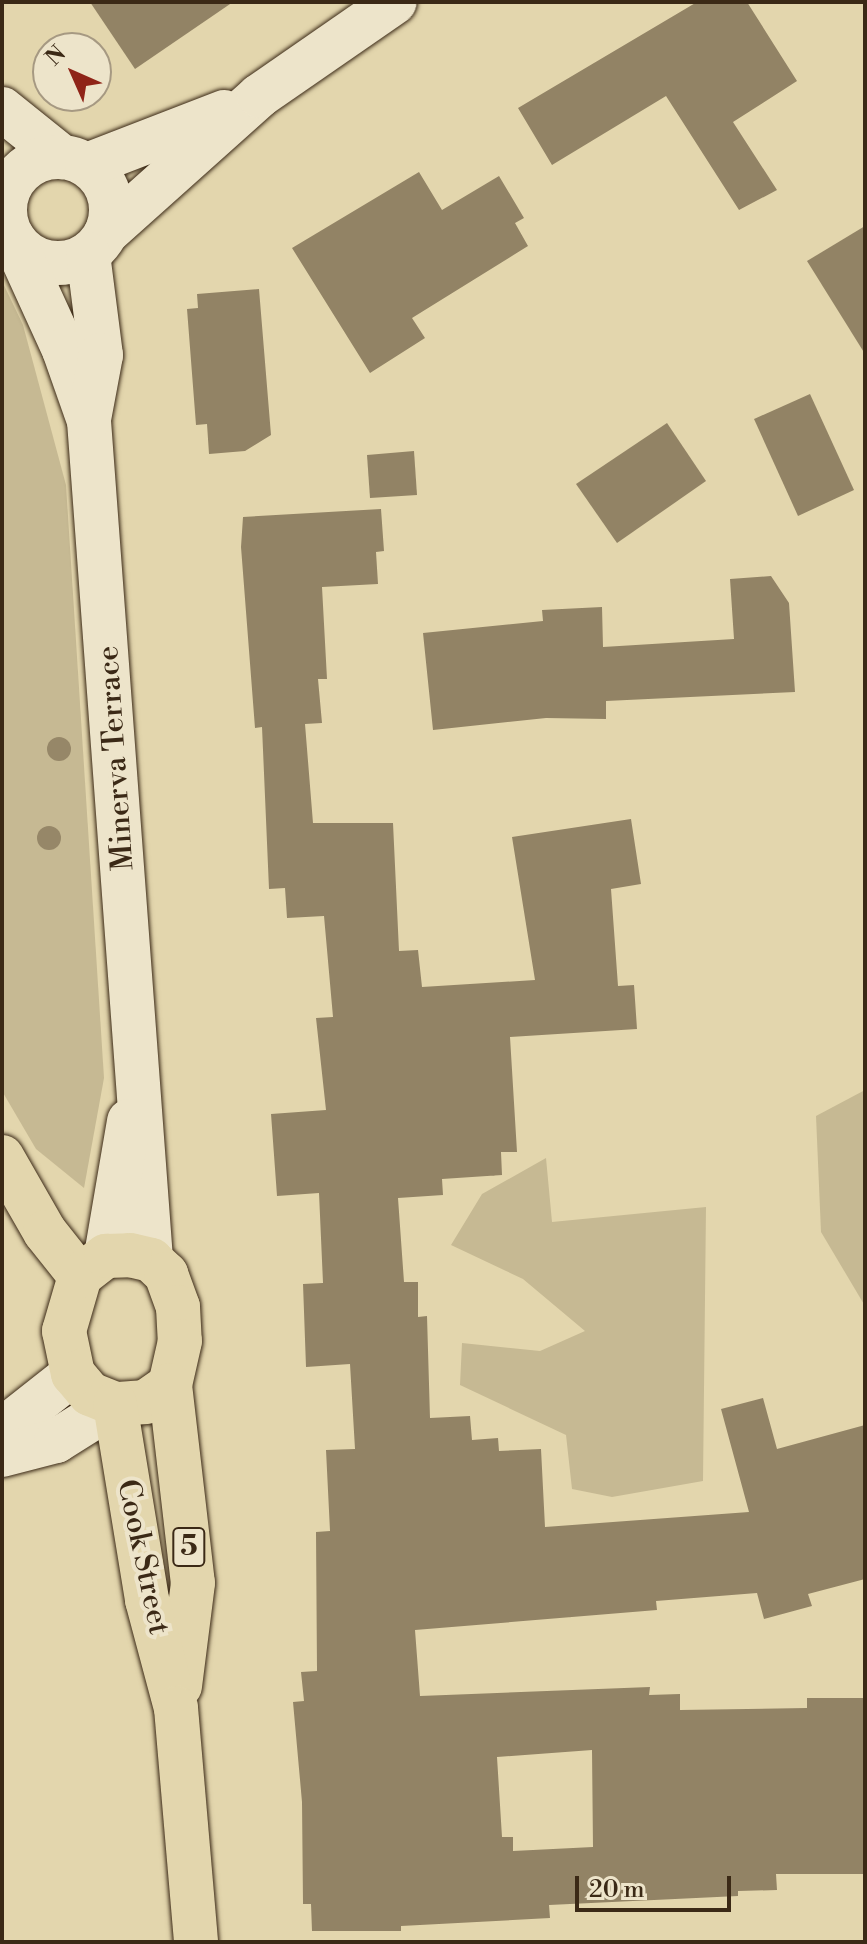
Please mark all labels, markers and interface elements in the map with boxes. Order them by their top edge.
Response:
north arrow [32,32,112,112]
text: N [40,40,72,72]
street label: Minerva Terrace [90,644,142,872]
street label: Cook Street [109,1476,177,1638]
road number: 5 [171,1523,207,1571]
scale bar [579,1860,735,1910]
text: 20 m [589,1875,645,1905]

